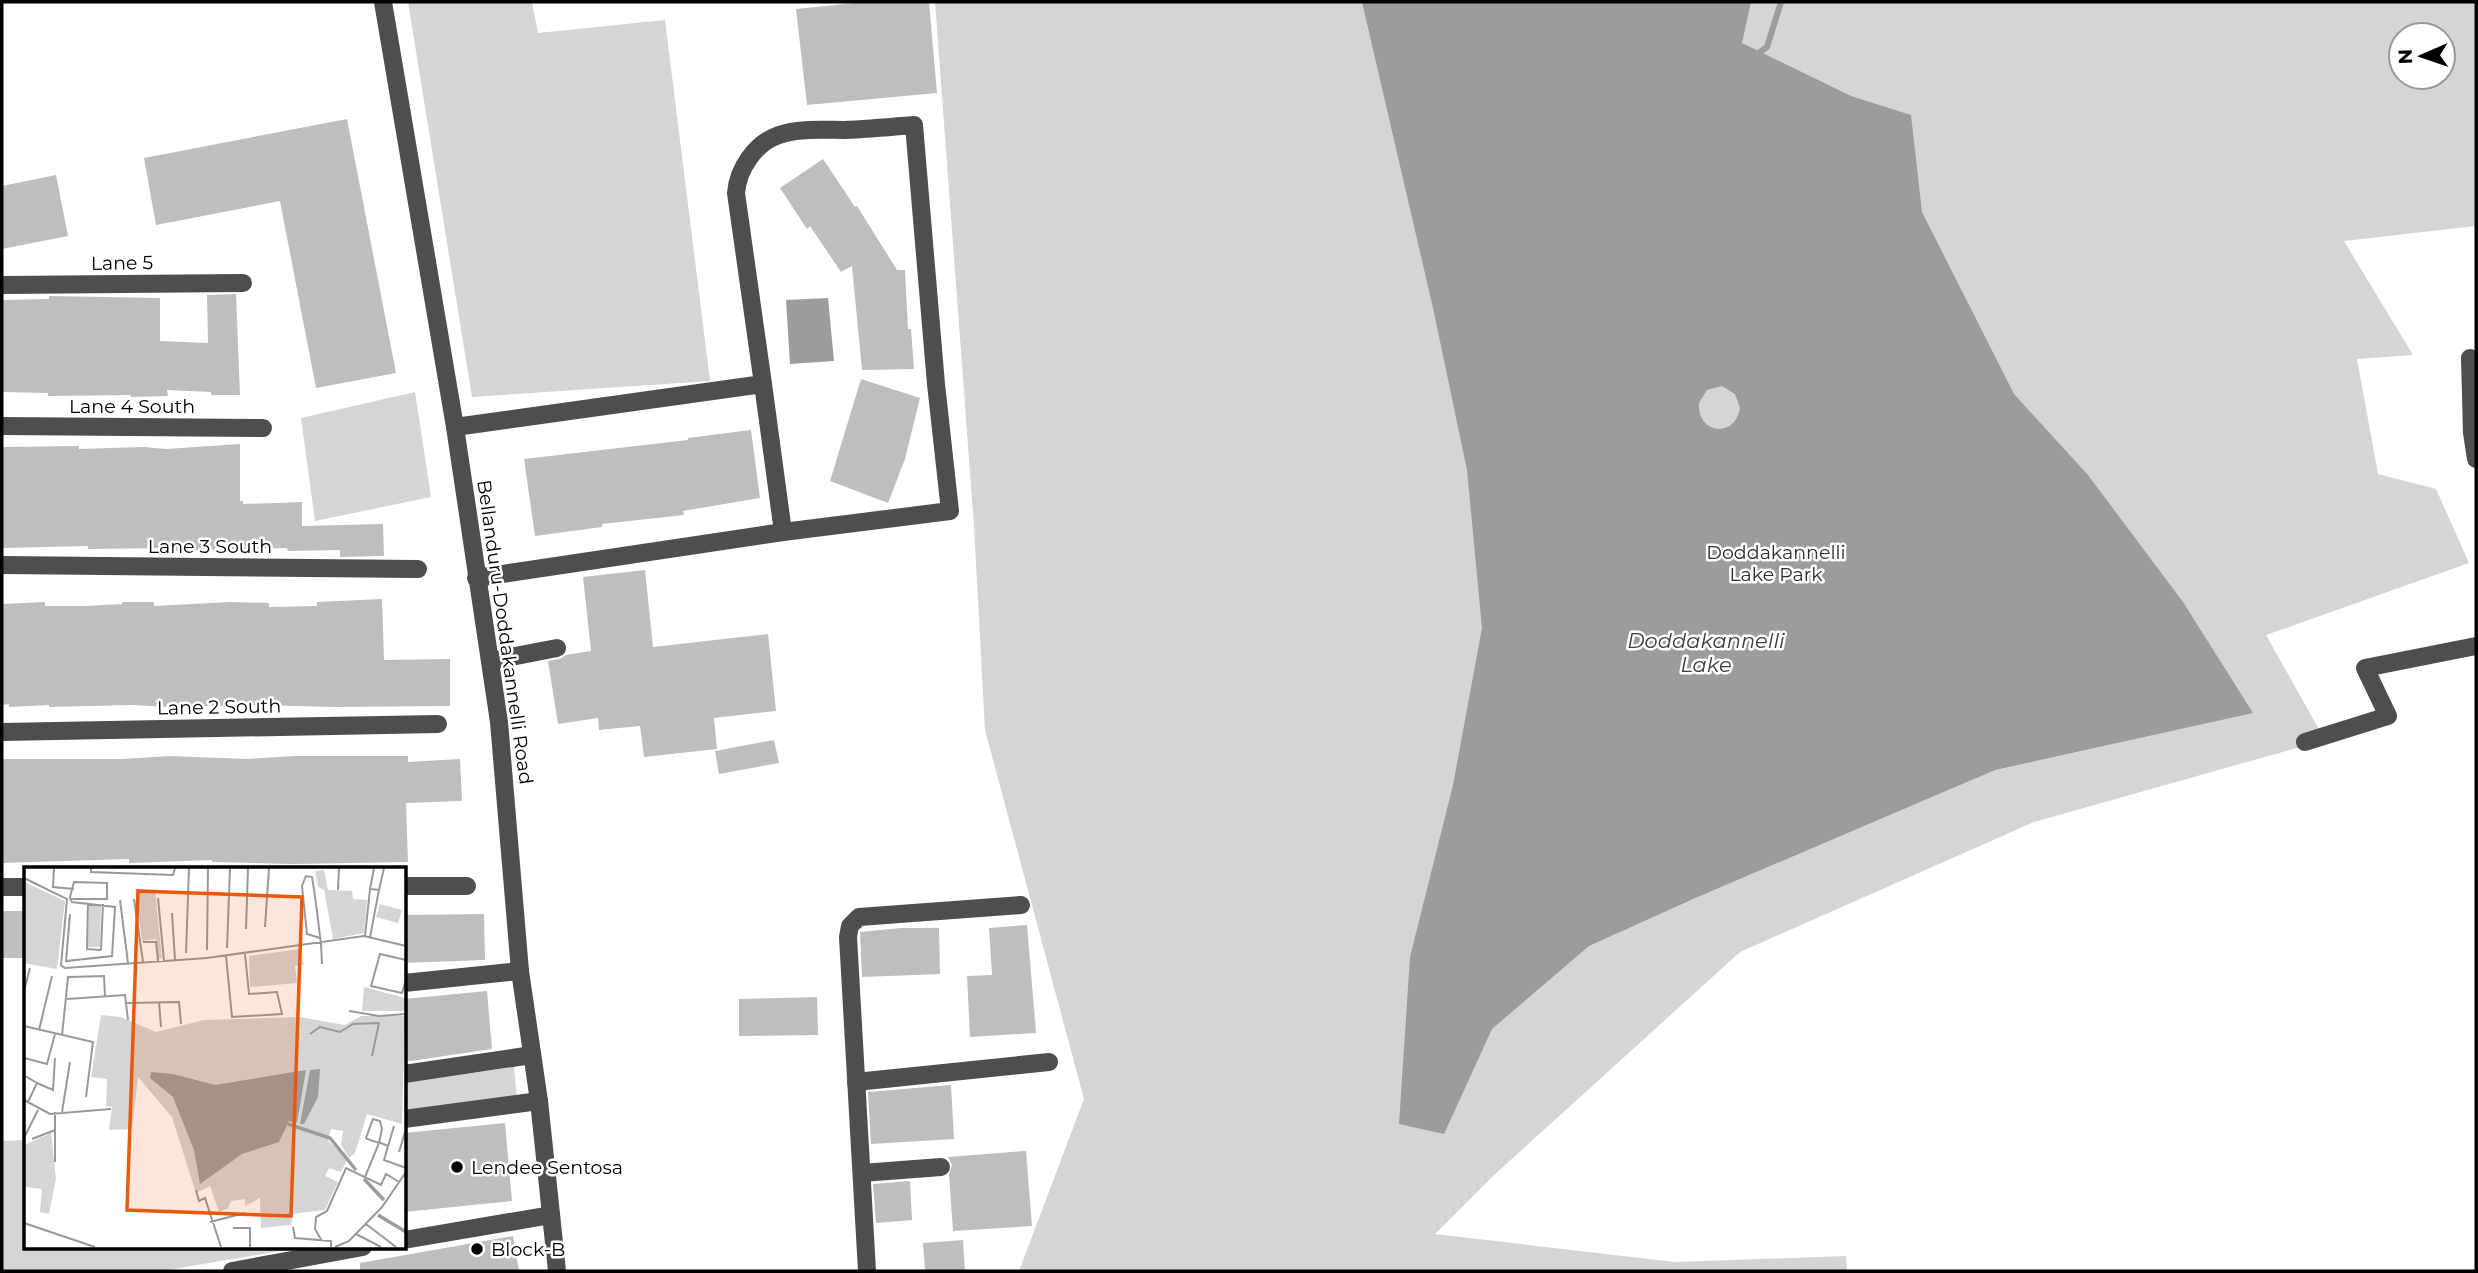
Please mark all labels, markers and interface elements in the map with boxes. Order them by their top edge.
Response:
north arrow [2387,21,2457,91]
text: N [2394,48,2417,65]
street label: Lane 5 [91,251,154,275]
street label: Lane 4 South [69,395,195,418]
street label: Bellanduru-Doddakannelli Road [472,478,538,786]
street label: Lane 3 South [148,535,272,558]
park label: Doddakannelli Lake Park [1706,541,1846,586]
water label: Doddakannelli Lake [1627,628,1785,677]
street label: Lane 2 South [157,694,281,720]
inset map [24,867,406,1248]
place label: Lendee Sentosa [471,1156,623,1179]
marker: Lendee Sentosa [449,1159,465,1175]
place label: Block-B [491,1238,565,1261]
marker: Block-B [469,1241,485,1257]

